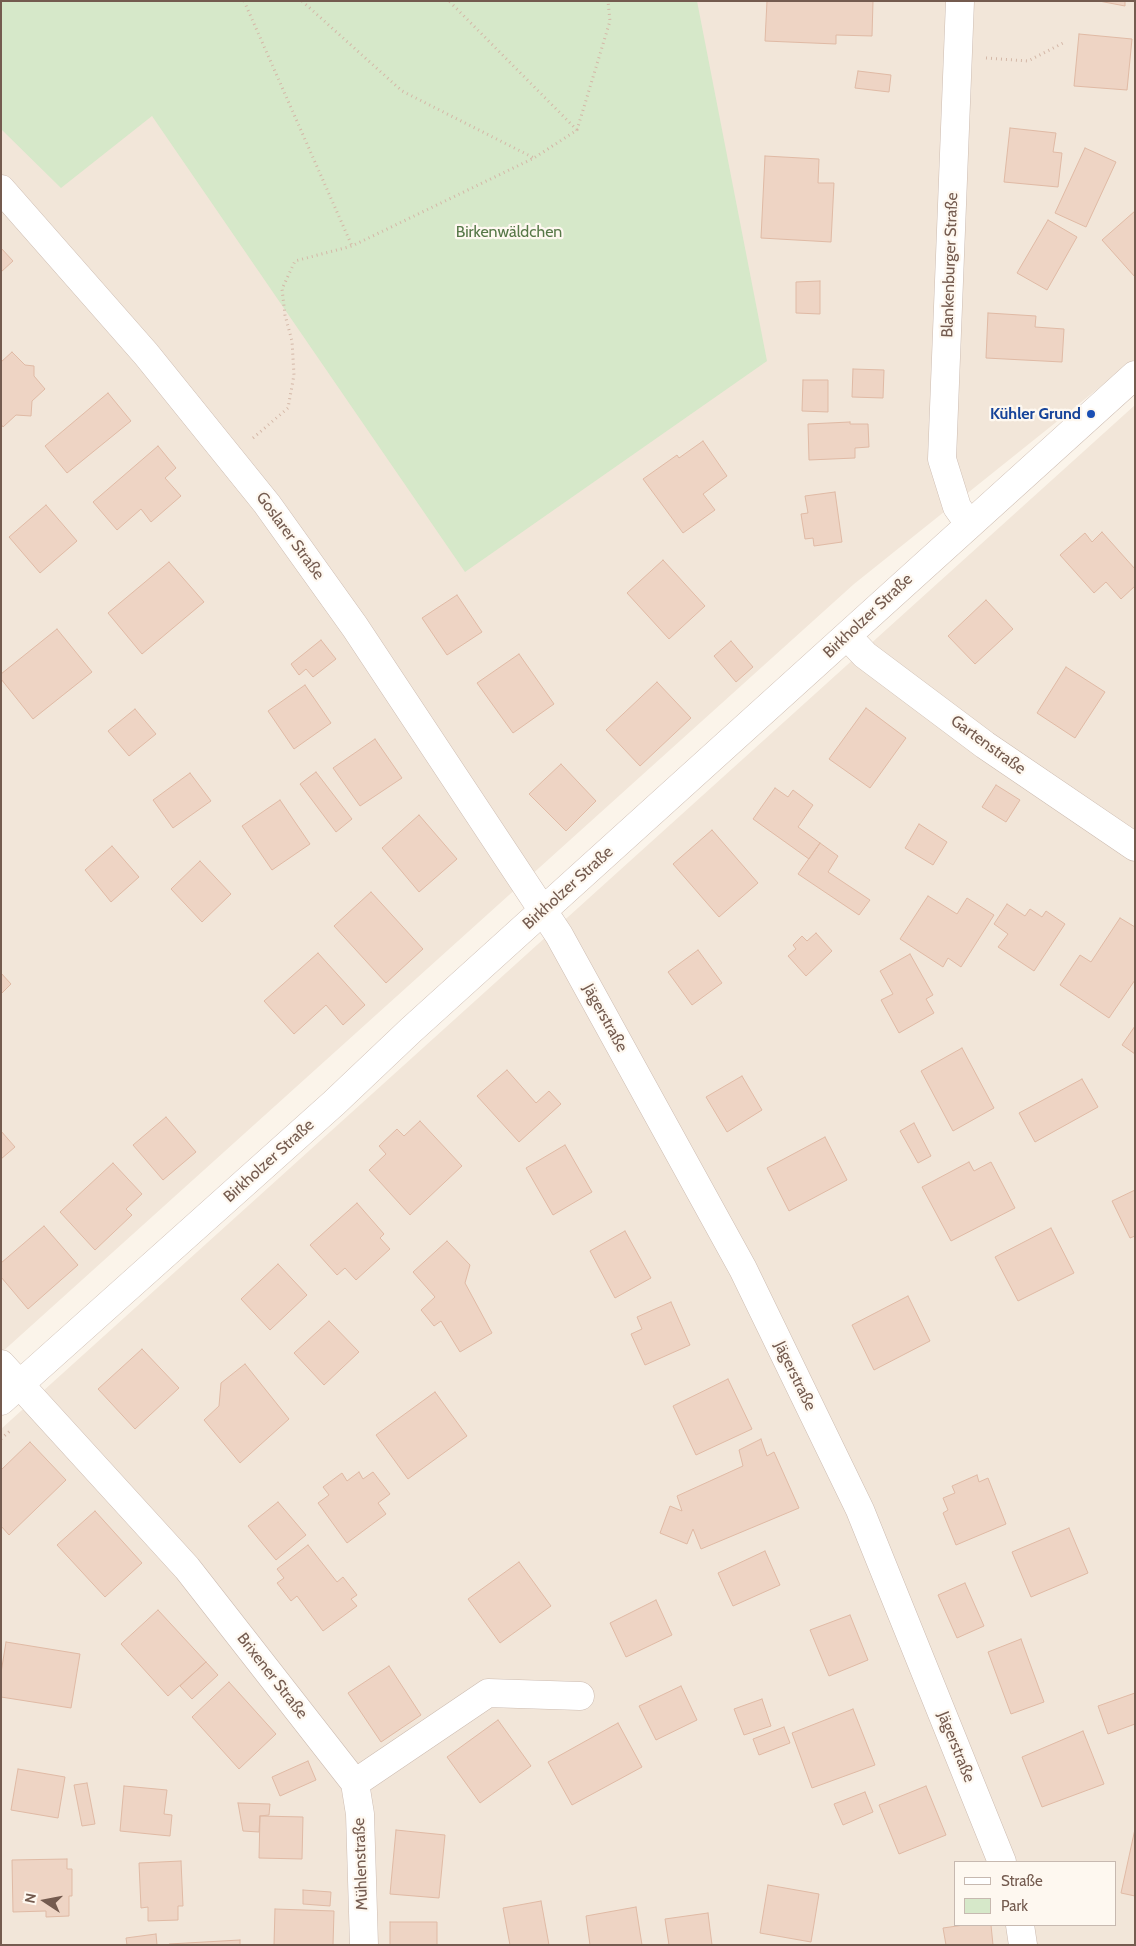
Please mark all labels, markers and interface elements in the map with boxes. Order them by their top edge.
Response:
street label: Blankenburger Straße [938,192,962,338]
park label: Birkenwäldchen [456,222,562,242]
place label: Kühler Grund [990,404,1081,424]
marker: Kühler Grund [1085,408,1097,420]
street label: Goslarer Straße [252,488,328,584]
street label: Birkholzer Straße [819,570,917,662]
street label: Gartenstraße [947,711,1029,779]
street label: Birkholzer Straße [519,842,617,934]
street label: Jägerstraße [578,981,632,1055]
street label: Birkholzer Straße [220,1115,318,1207]
street label: Jägerstraße [770,1338,820,1414]
street label: Brixener Straße [233,1629,311,1723]
street label: Jägerstraße [933,1709,979,1785]
street label: Mühlenstraße [350,1817,372,1911]
legend [954,1861,1116,1926]
text: Straße [1001,1872,1043,1890]
north arrow [20,1876,70,1926]
text: N [20,1892,40,1905]
text: Park [1001,1897,1028,1915]

